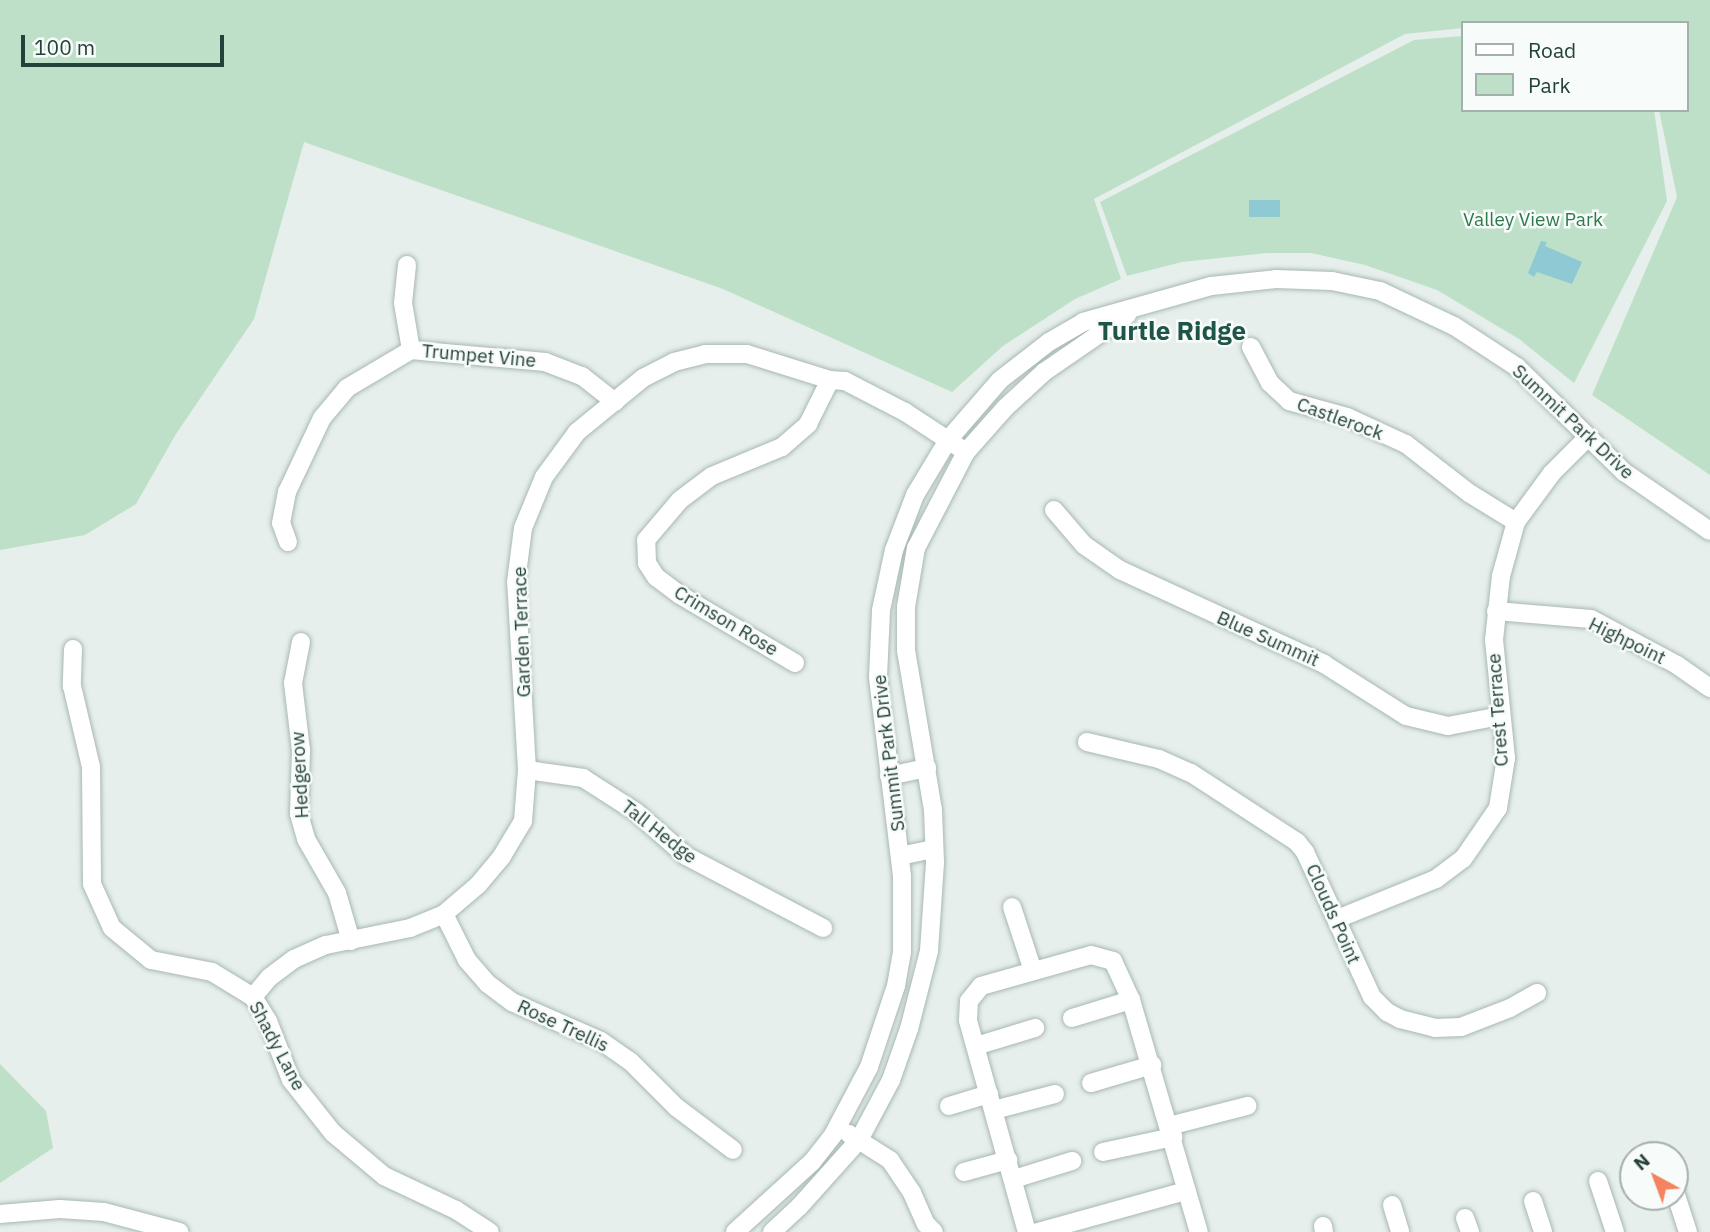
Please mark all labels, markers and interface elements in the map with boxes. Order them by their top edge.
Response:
scale bar [24,21,228,65]
legend [1462,21,1689,112]
text: 100 m [34,33,95,61]
text: Road [1528,36,1576,64]
text: Park [1528,71,1571,99]
park label: Valley View Park [1463,209,1603,231]
district label: Turtle Ridge [1098,315,1246,347]
street label: Trumpet Vine [421,340,537,372]
street label: Summit Park Drive [1507,360,1639,484]
street label: Castlerock [1294,393,1386,445]
street label: Garden Terrace [508,566,536,698]
street label: Crimson Rose [670,581,782,661]
street label: Blue Summit [1213,606,1323,672]
street label: Highpoint [1585,613,1669,669]
street label: Crest Terrace [1483,653,1513,767]
street label: Summit Park Drive [868,673,910,833]
street label: Hedgerow [286,731,314,819]
street label: Tall Hedge [617,795,701,869]
street label: Clouds Point [1301,860,1365,968]
street label: Rose Trellis [514,995,612,1057]
street label: Shady Lane [244,997,310,1095]
north arrow [1619,1141,1689,1211]
text: N [1628,1148,1655,1175]

